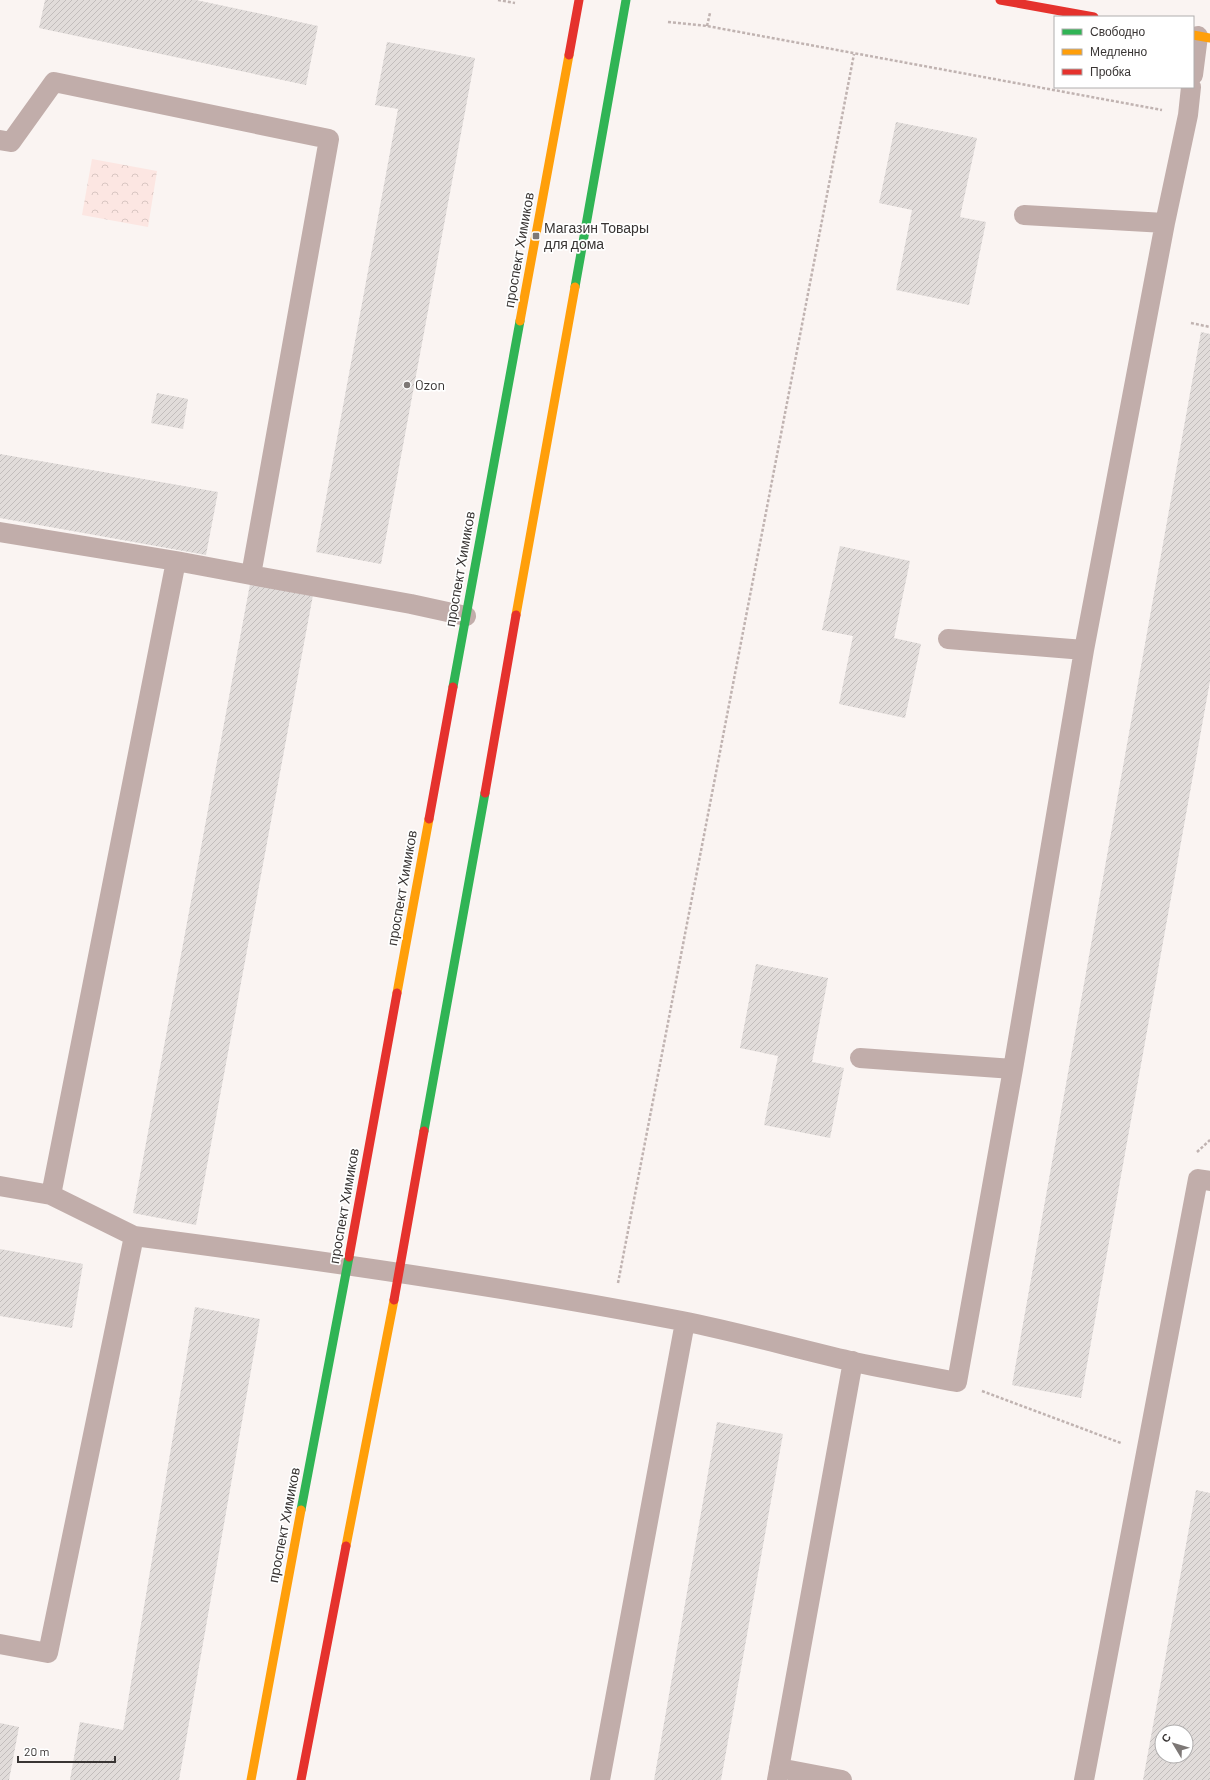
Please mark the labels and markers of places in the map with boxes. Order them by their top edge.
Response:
place label: Магазин Товары для дома [544,219,649,252]
marker: Магазин Товары для дома [531,231,541,241]
place label: Ozon [415,376,445,393]
marker: Ozon [402,380,412,390]

